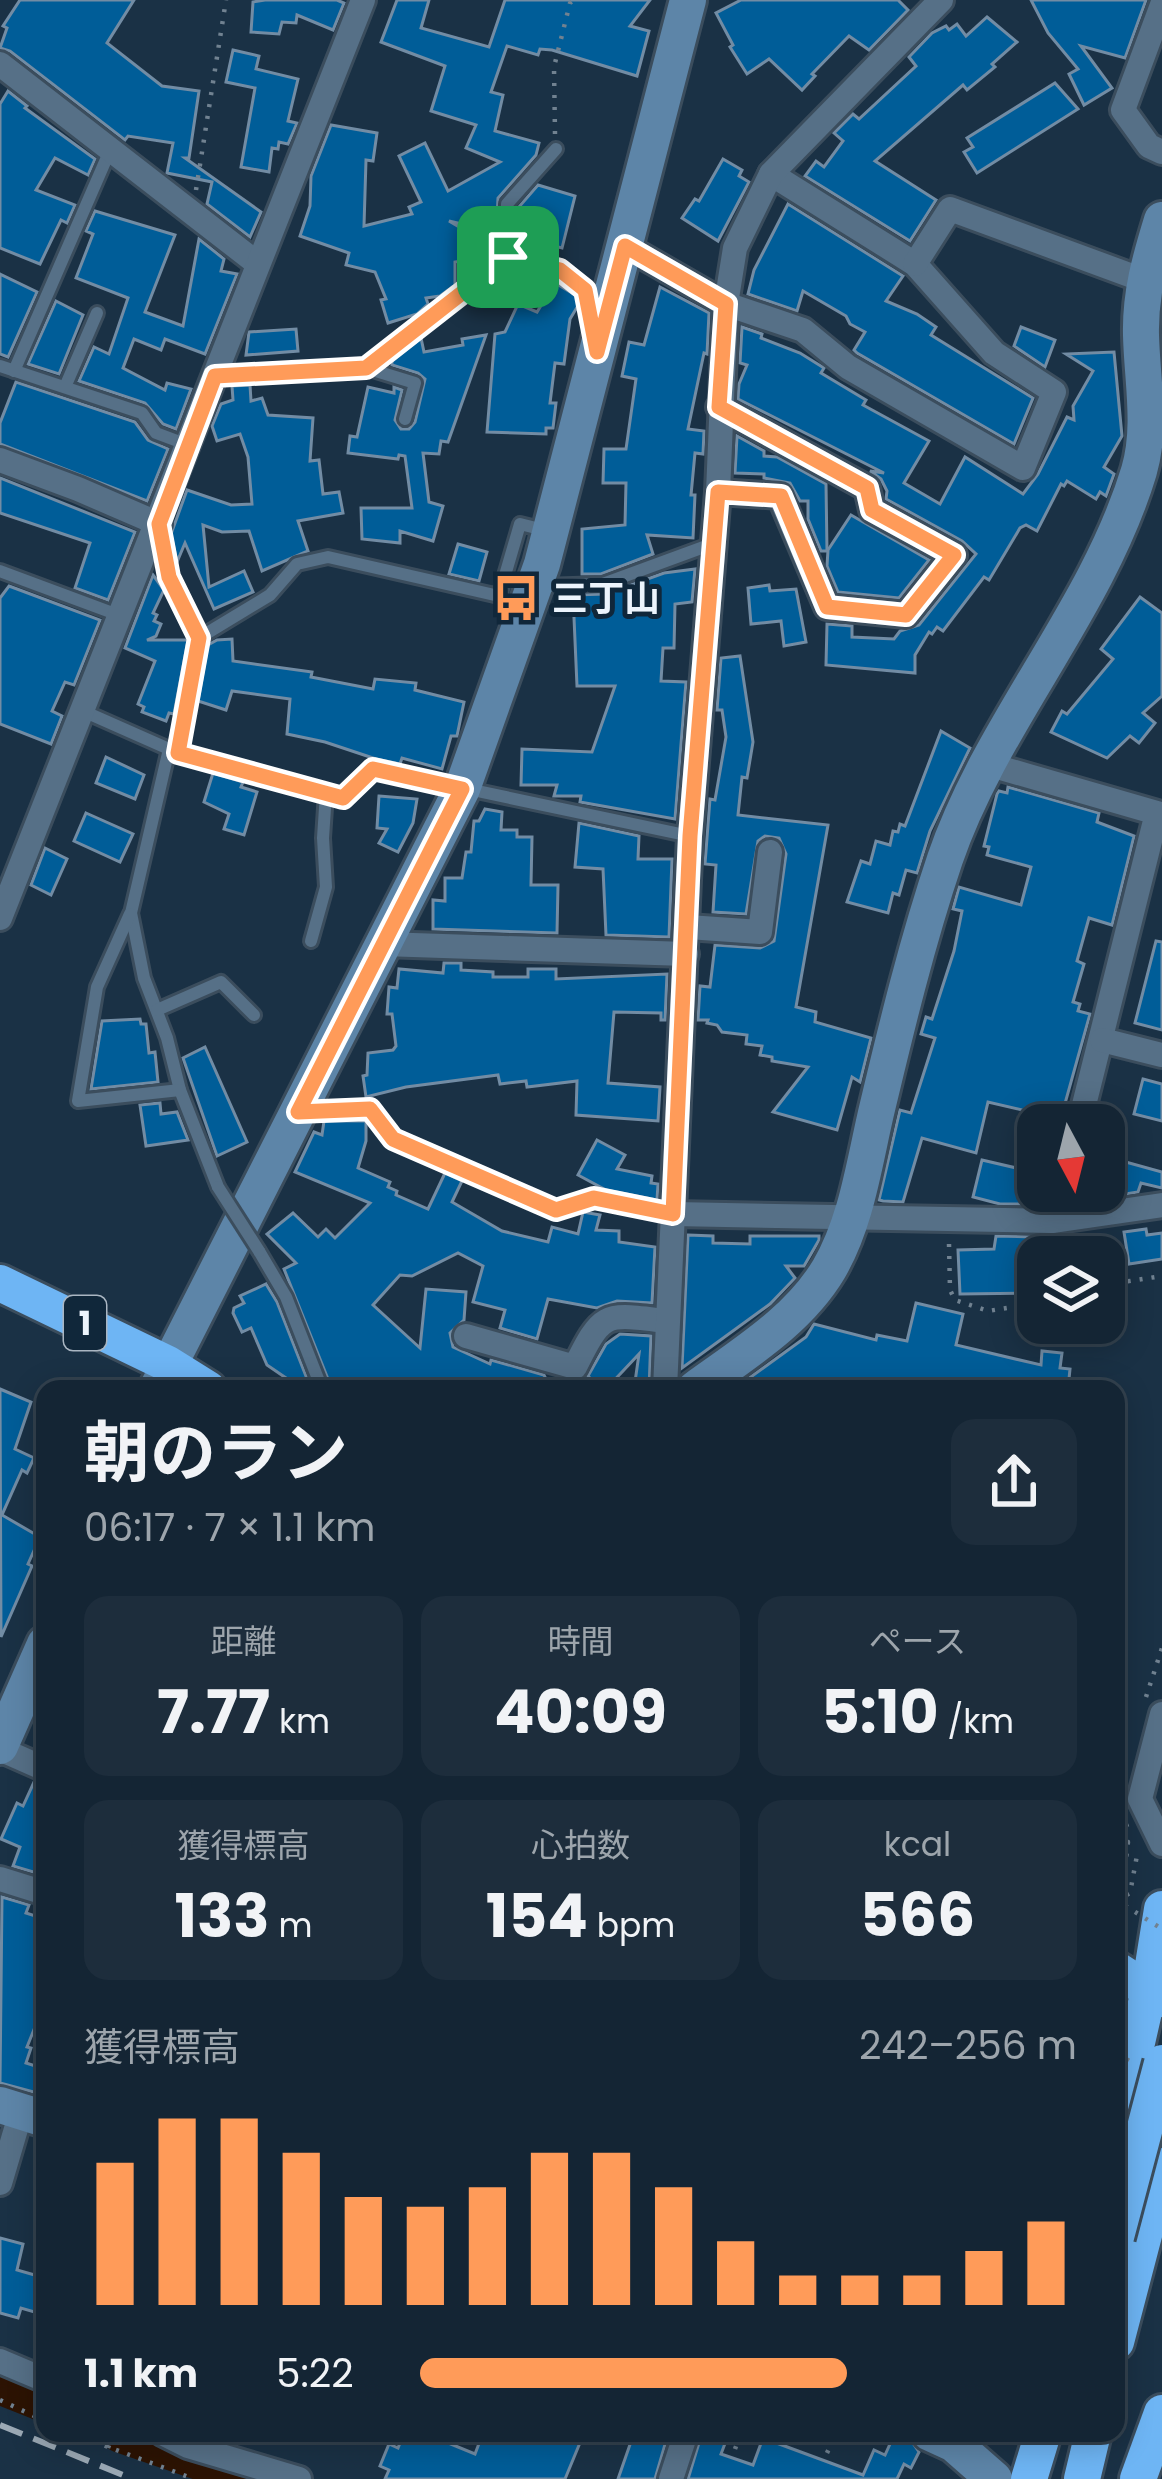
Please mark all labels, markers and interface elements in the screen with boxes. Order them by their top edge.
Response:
pin [457,206,559,308]
icon: arrive [475,224,541,290]
bus stop icon: 三丁山 [491,573,541,623]
place label: 三丁山 [552,573,660,624]
north arrow [1017,1104,1125,1212]
map controls [1017,1104,1125,1344]
button: layers [1017,1236,1125,1344]
road number: 1 [64,1296,106,1350]
text: 朝のラン [84,1407,348,1499]
button: share [951,1419,1077,1545]
text: 06:17 · 7 × 1.1 km [84,1500,375,1555]
text: 距離 [211,1618,277,1665]
text: 時間 [548,1618,614,1665]
text: ペース [869,1618,966,1665]
text: 7.77 [157,1670,270,1754]
text: 40:09 [494,1670,667,1754]
text: 5:10 [821,1670,939,1754]
text: km [270,1698,330,1745]
text: /km [939,1698,1014,1745]
text: kcal [884,1821,951,1868]
text: 獲得標高 [178,1822,310,1869]
text: 心拍数 [531,1822,630,1869]
text: 566 [860,1873,975,1957]
text: 133 [175,1874,270,1958]
text: 154 [486,1874,588,1958]
text: m [270,1902,312,1949]
text: bpm [588,1902,675,1949]
text: 242–256 m [859,2018,1077,2073]
text: 獲得標高 [84,2020,240,2075]
text: 1.1 km [84,2346,198,2401]
text: 5:22 [276,2346,354,2401]

